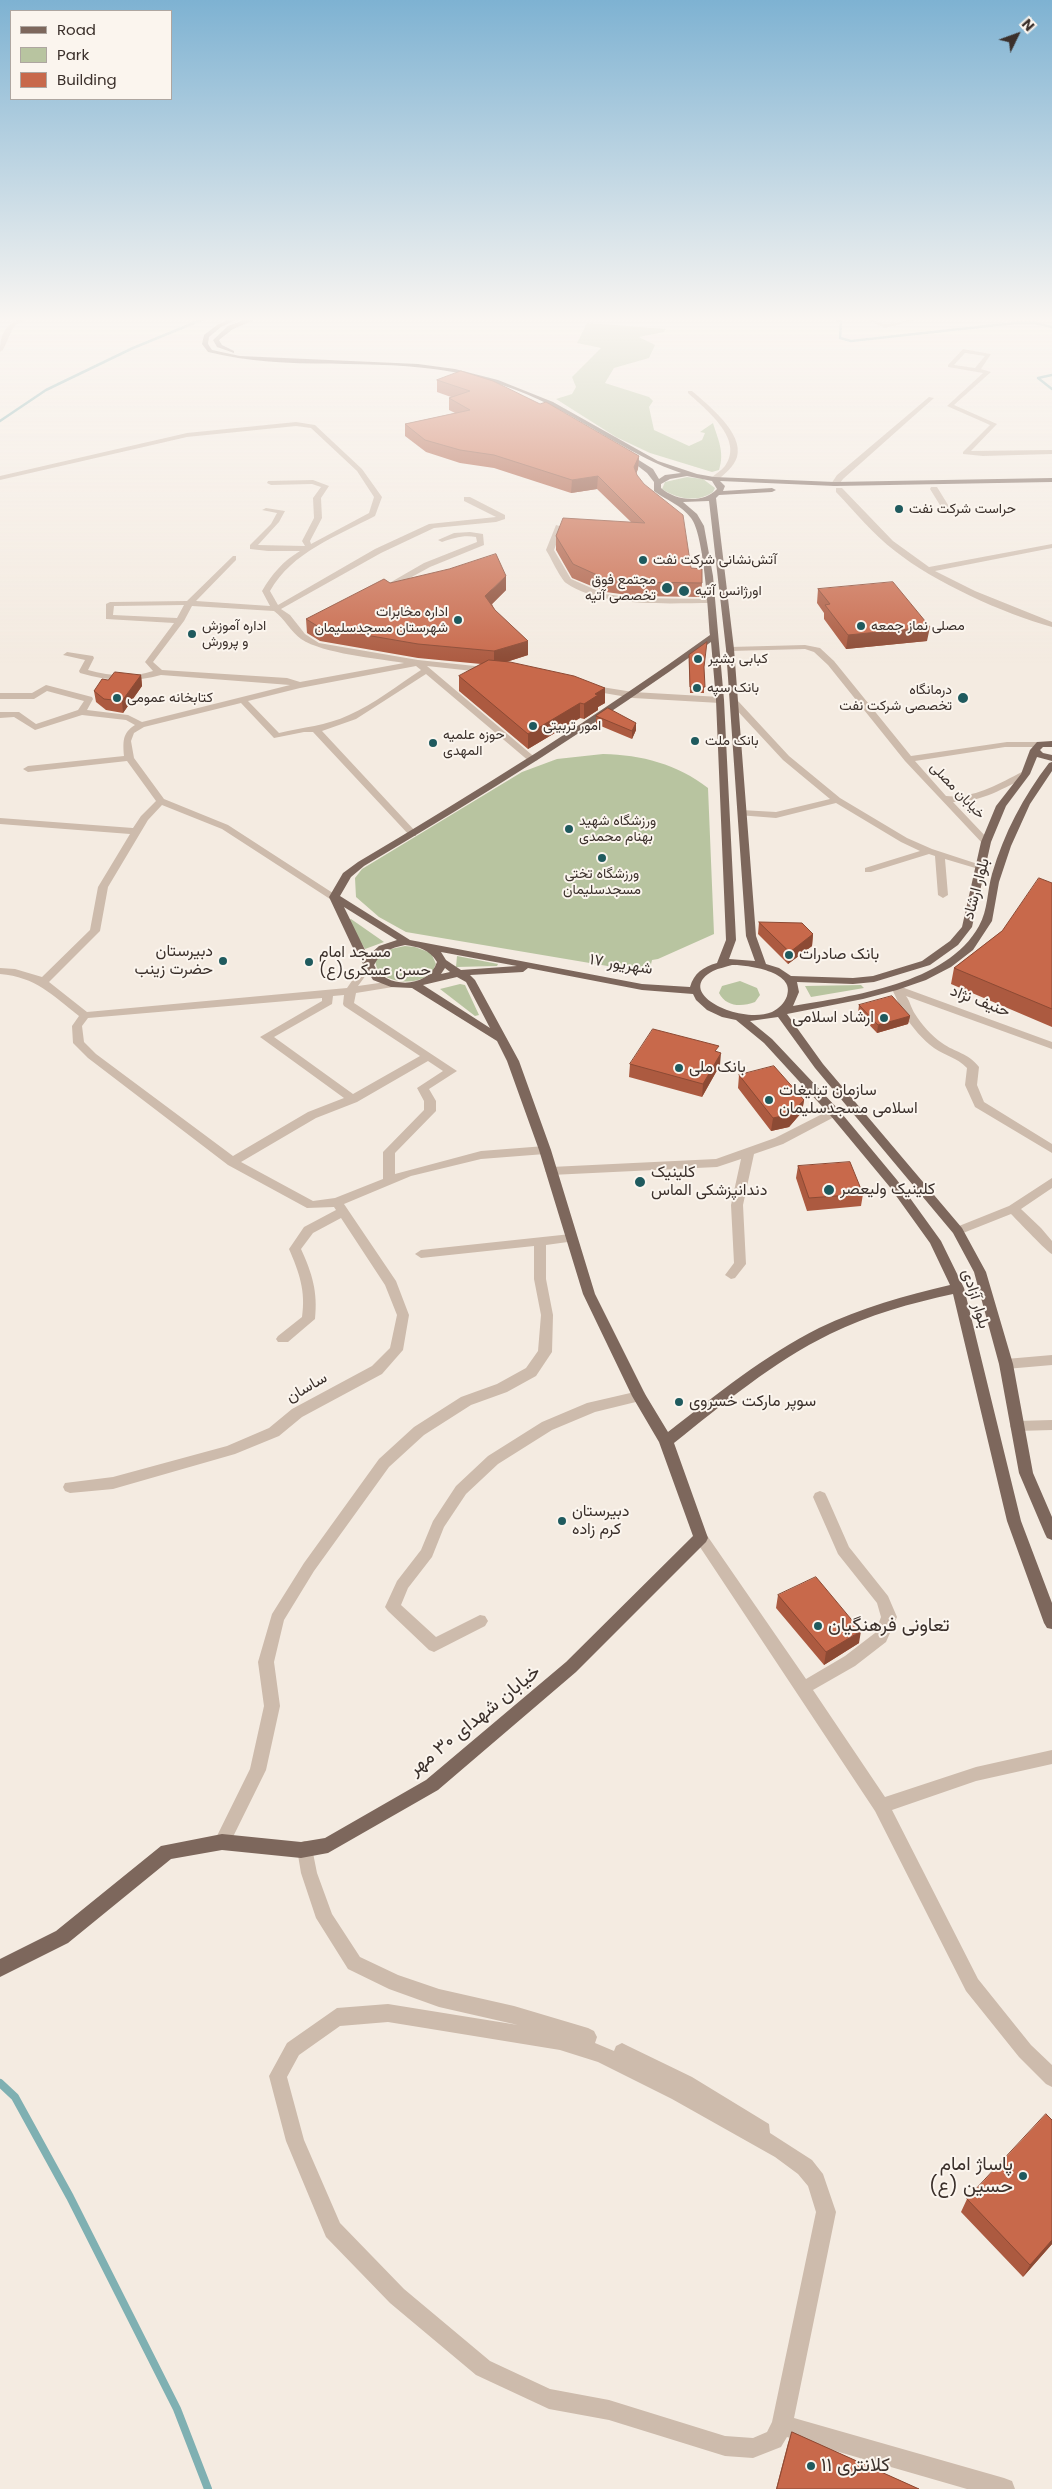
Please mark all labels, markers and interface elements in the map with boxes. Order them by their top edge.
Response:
legend [10,10,172,100]
north arrow [992,10,1042,60]
text: N [1017,14,1039,36]
text: Road [57,19,96,40]
text: Park [57,44,89,65]
text: Building [57,69,117,90]
place label: حراست شرکت نفت [909,501,1016,517]
marker: حراست شرکت نفت [893,503,905,515]
place label: آتش‌نشانی شرکت نفت [653,552,777,568]
marker: آتش‌نشانی شرکت نفت [637,554,649,566]
place label: مجتمع فوق تخصصی آتیه [585,572,656,604]
marker: مجتمع فوق تخصصی آتیه [660,581,674,595]
place label: اورژانس آتیه [695,583,762,599]
marker: اورژانس آتیه [677,584,691,598]
place label: اداره مخابرات شهرستان مسجدسلیمان [314,604,448,636]
marker: اداره مخابرات شهرستان مسجدسلیمان [452,614,464,626]
place label: اداره آموزش و پرورش [202,618,266,650]
place label: مصلی نماز جمعه [871,618,965,634]
marker: مصلی نماز جمعه [855,620,867,632]
marker: اداره آموزش و پرورش [186,628,198,640]
place label: کبابی بشیر [708,651,768,667]
marker: کبابی بشیر [692,653,704,665]
place label: بانک سپه [707,680,759,696]
marker: بانک سپه [691,682,703,694]
place label: درمانگاه تخصصی شرکت نفت [839,682,952,714]
place label: کتابخانه عمومی [127,690,213,706]
marker: درمانگاه تخصصی شرکت نفت [956,691,970,705]
marker: کتابخانه عمومی [111,692,123,704]
place label: امور تربیتی [543,718,601,734]
marker: امور تربیتی [527,720,539,732]
place label: حوزه علمیه المهدی [443,727,505,760]
place label: بانک ملت [705,733,759,749]
marker: بانک ملت [689,735,701,747]
marker: حوزه علمیه المهدی [427,737,439,749]
street label: خیابان مصلی [926,759,988,823]
place label: ورزشگاه شهید بهنام محمدی [579,813,656,846]
marker: ورزشگاه شهید بهنام محمدی [563,823,575,835]
marker: ورزشگاه تختی مسجدسلیمان [596,852,608,864]
street label: بلوار ارشاد [960,856,994,922]
place label: ورزشگاه تختی مسجدسلیمان [563,866,641,899]
place label: دبیرستان حضرت زینب [135,942,213,980]
place label: مسجد امام حسن عسکری(ع) [319,943,431,981]
place label: بانک صادرات [799,945,879,965]
marker: بانک صادرات [783,949,795,961]
street label: ۱۷ شهریور [588,951,654,979]
marker: دبیرستان حضرت زینب [217,955,229,967]
marker: مسجد امام حسن عسکری(ع) [303,956,315,968]
street label: حنیف نژاد [947,982,1013,1022]
place label: ارشاد اسلامی [792,1008,874,1028]
marker: ارشاد اسلامی [878,1012,890,1024]
place label: بانک ملی [689,1058,746,1078]
marker: بانک ملی [673,1062,685,1074]
place label: سازمان تبلیغات اسلامی مسجدسلیمان [779,1081,918,1119]
marker: سازمان تبلیغات اسلامی مسجدسلیمان [763,1094,775,1106]
place label: کلینیک دندانپزشکی الماس [651,1163,767,1201]
marker: کلینیک دندانپزشکی الماس [633,1175,647,1189]
place label: کلینیک ولیعصر [840,1180,935,1200]
marker: کلینیک ولیعصر [822,1183,836,1197]
street label: بلوار آزادی [957,1267,993,1331]
street label: ساسان [283,1369,331,1407]
place label: سوپر مارکت خسروی [689,1392,816,1412]
marker: سوپر مارکت خسروی [673,1396,685,1408]
place label: دبیرستان کرم زاده [572,1502,629,1540]
marker: دبیرستان کرم زاده [556,1515,568,1527]
place label: تعاونی فرهنگیان [828,1615,950,1637]
marker: تعاونی فرهنگیان [812,1620,824,1632]
street label: خیابان شهدای ۳۰ مهر [404,1661,546,1781]
place label: پاساژ امام حسین (ع) [929,2154,1013,2198]
marker: پاساژ امام حسین (ع) [1017,2170,1029,2182]
place label: کلانتری ۱۱ [821,2455,890,2477]
marker: کلانتری ۱۱ [805,2460,817,2472]

